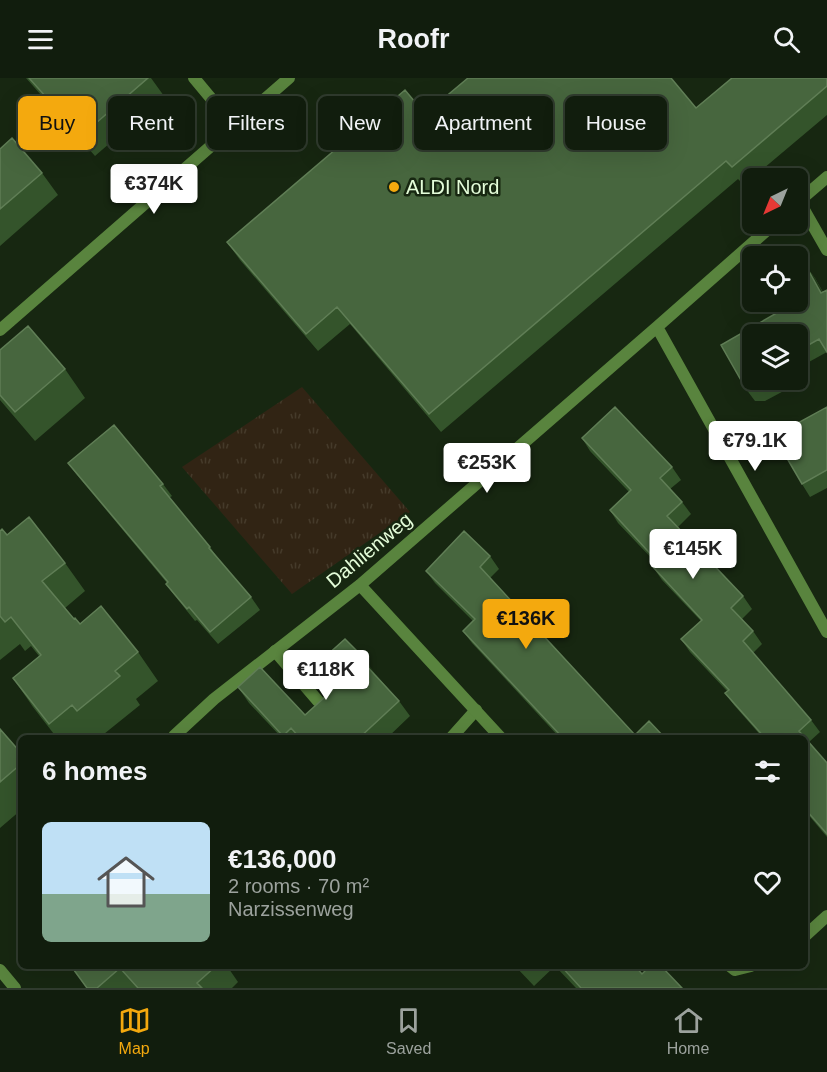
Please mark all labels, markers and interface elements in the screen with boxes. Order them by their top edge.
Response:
icon: menu [24,23,57,56]
icon: search [770,23,803,56]
text: Roofr [378,24,449,54]
chip: Buy [18,96,96,150]
chip: Rent [108,96,195,150]
chip: Filters [207,96,306,150]
chip: New [318,96,402,150]
chip: Apartment [414,96,553,150]
chip: House [565,96,667,150]
pin: €374K [112,164,196,215]
north arrow [742,168,808,234]
map controls [742,168,808,390]
text: €374K [125,172,183,194]
place label: ALDI Nord [406,176,499,198]
marker: ALDI Nord [387,180,401,194]
button: locate [742,246,808,312]
button: layers [742,324,808,390]
pin: €79.1K [706,421,804,472]
text: €79.1K [723,429,787,451]
pin: €253K [445,443,529,494]
text: €253K [458,451,516,473]
street label: Dahlienweg [322,508,416,592]
pin: €145K [651,529,735,580]
text: €145K [664,537,722,559]
pin: €136K [484,599,568,650]
text: €136K [497,607,555,629]
pin: €118K [284,650,368,701]
text: €118K [297,658,355,680]
icon: filters [751,755,784,788]
text: 6 homes [42,756,148,786]
text: €136,000 [228,844,336,874]
icon: home [90,846,162,918]
icon: heart [751,866,784,899]
text: 2 rooms · 70 m² [228,875,369,897]
text: Narzissenweg [228,898,354,920]
tab: Map [118,1004,151,1058]
tab: Saved [386,1004,431,1058]
tab: Home [667,1004,709,1058]

